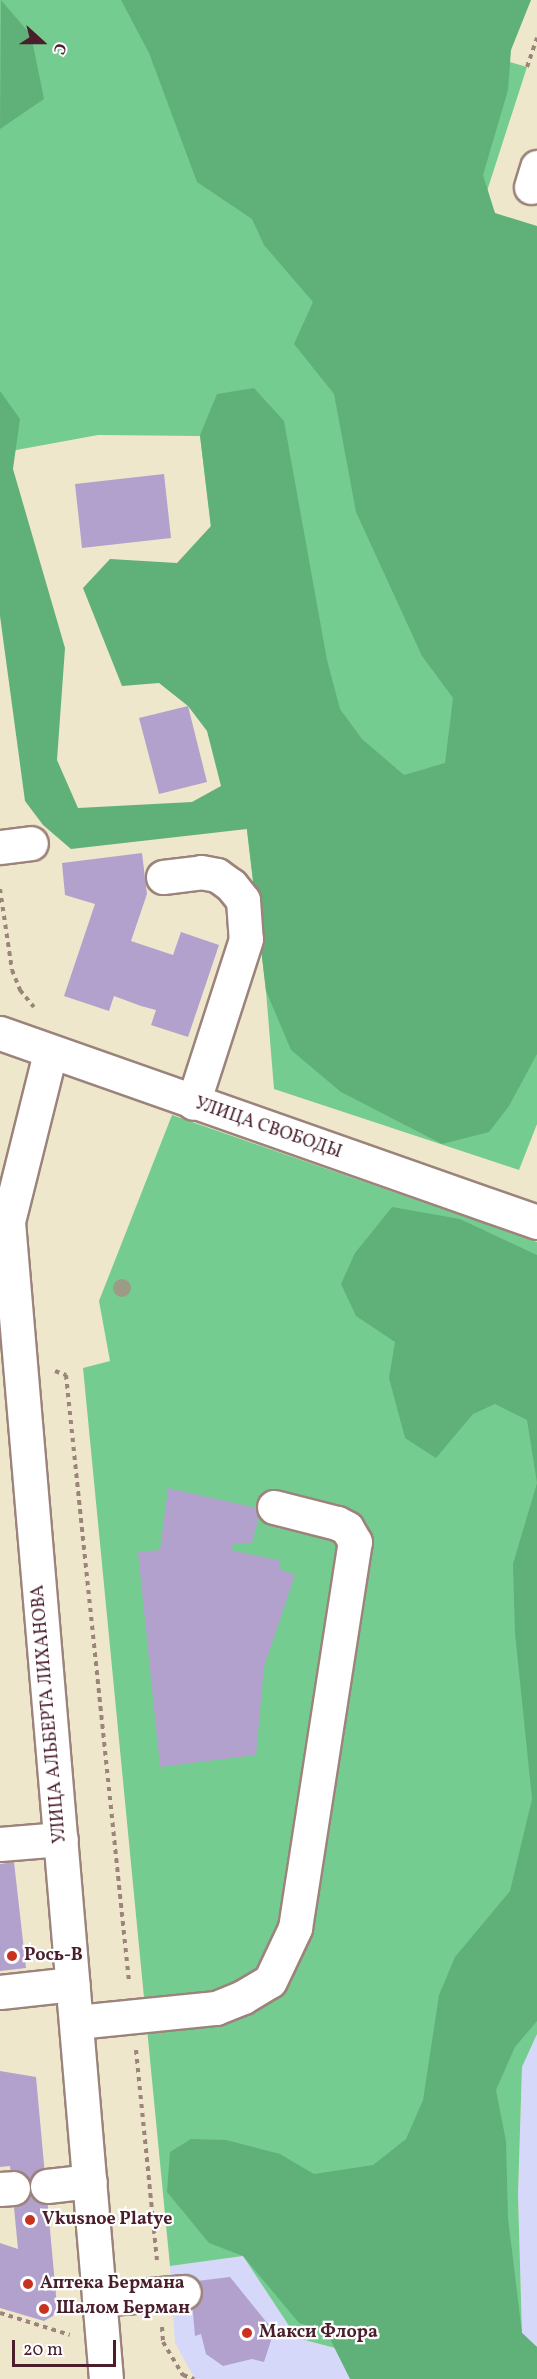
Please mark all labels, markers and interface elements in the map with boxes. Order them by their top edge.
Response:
north arrow [12,12,72,72]
text: С [47,40,71,57]
street label: УЛИЦА СВОБОДЫ [192,1094,344,1164]
street label: УЛИЦА АЛЬБЕРТА ЛИХАНОВА [28,1584,72,1844]
place label: Рось-В [24,1945,83,1967]
marker: Рось-В [5,1949,19,1963]
place label: Vkusnoe Platye [42,2209,172,2231]
marker: Vkusnoe Platye [23,2213,37,2227]
place label: Аптека Бермана [40,2273,185,2295]
marker: Аптека Бермана [21,2277,35,2291]
place label: Шалом Берман [56,2298,190,2320]
marker: Шалом Берман [37,2302,51,2316]
place label: Макси Флора [259,2322,378,2344]
marker: Макси Флора [240,2326,254,2340]
scale bar [15,2328,118,2366]
text: 20 m [23,2338,63,2363]

